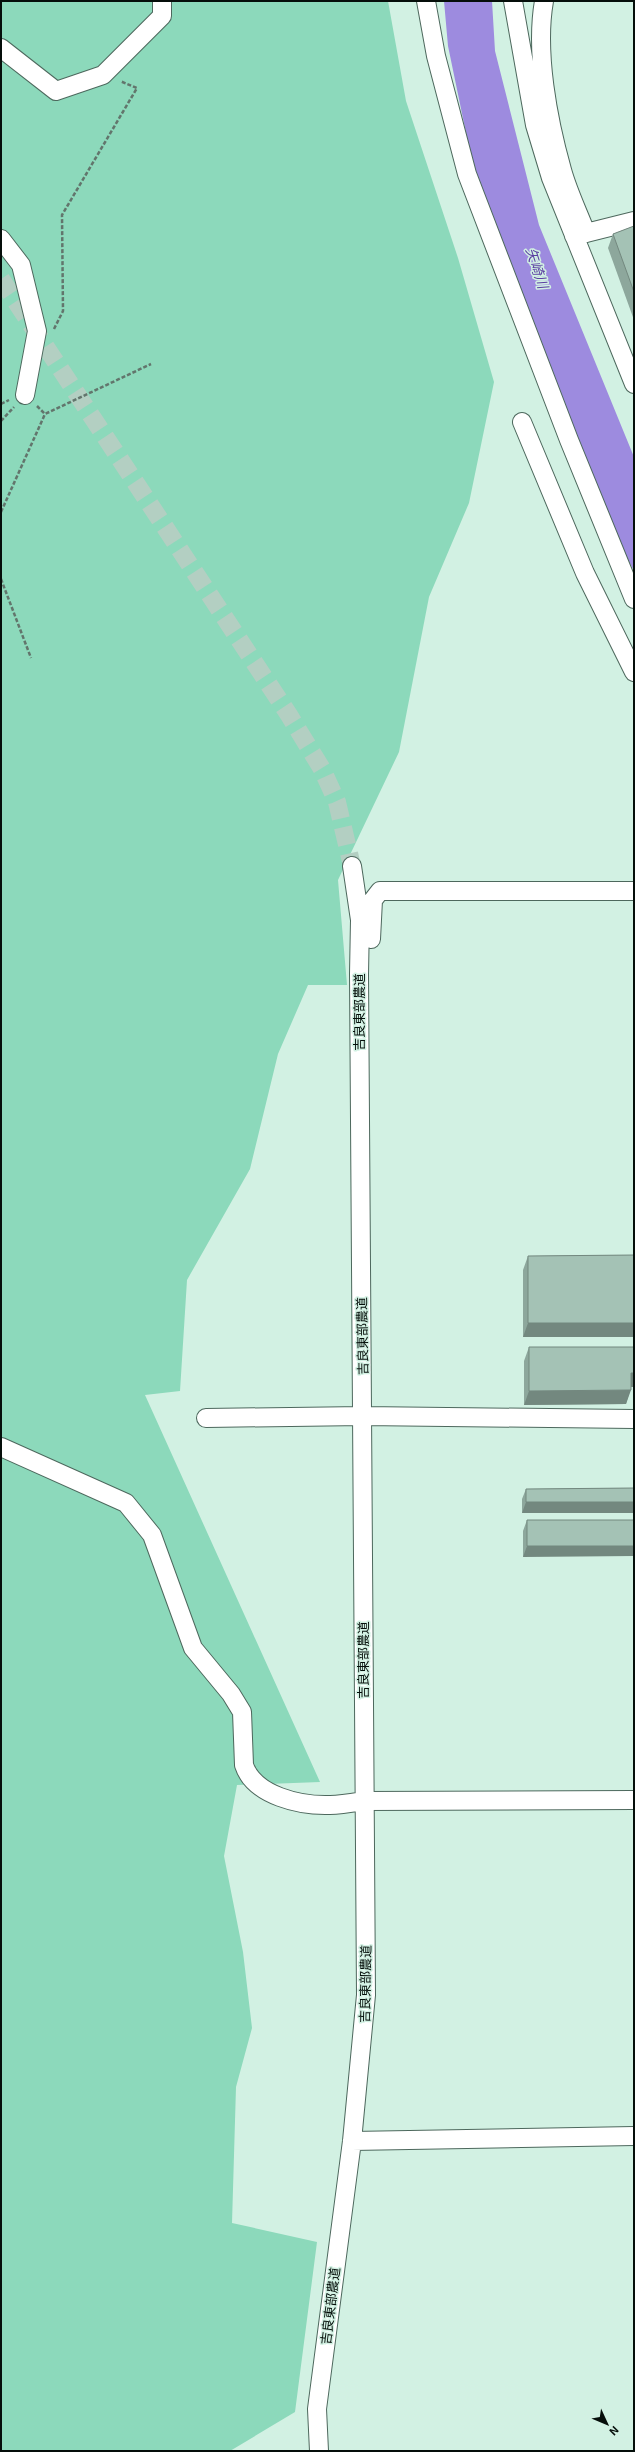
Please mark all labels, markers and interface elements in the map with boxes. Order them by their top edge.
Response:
water label: 矢崎川 [523,245,553,292]
street label: 吉良東部農道 [351,973,367,1051]
street label: 吉良東部農道 [353,1297,371,1375]
street label: 吉良東部農道 [355,1621,371,1699]
street label: 吉良東部農道 [356,1945,374,2023]
street label: 吉良東部農道 [317,2266,343,2346]
north arrow [587,2404,627,2444]
text: N [607,2424,622,2439]

